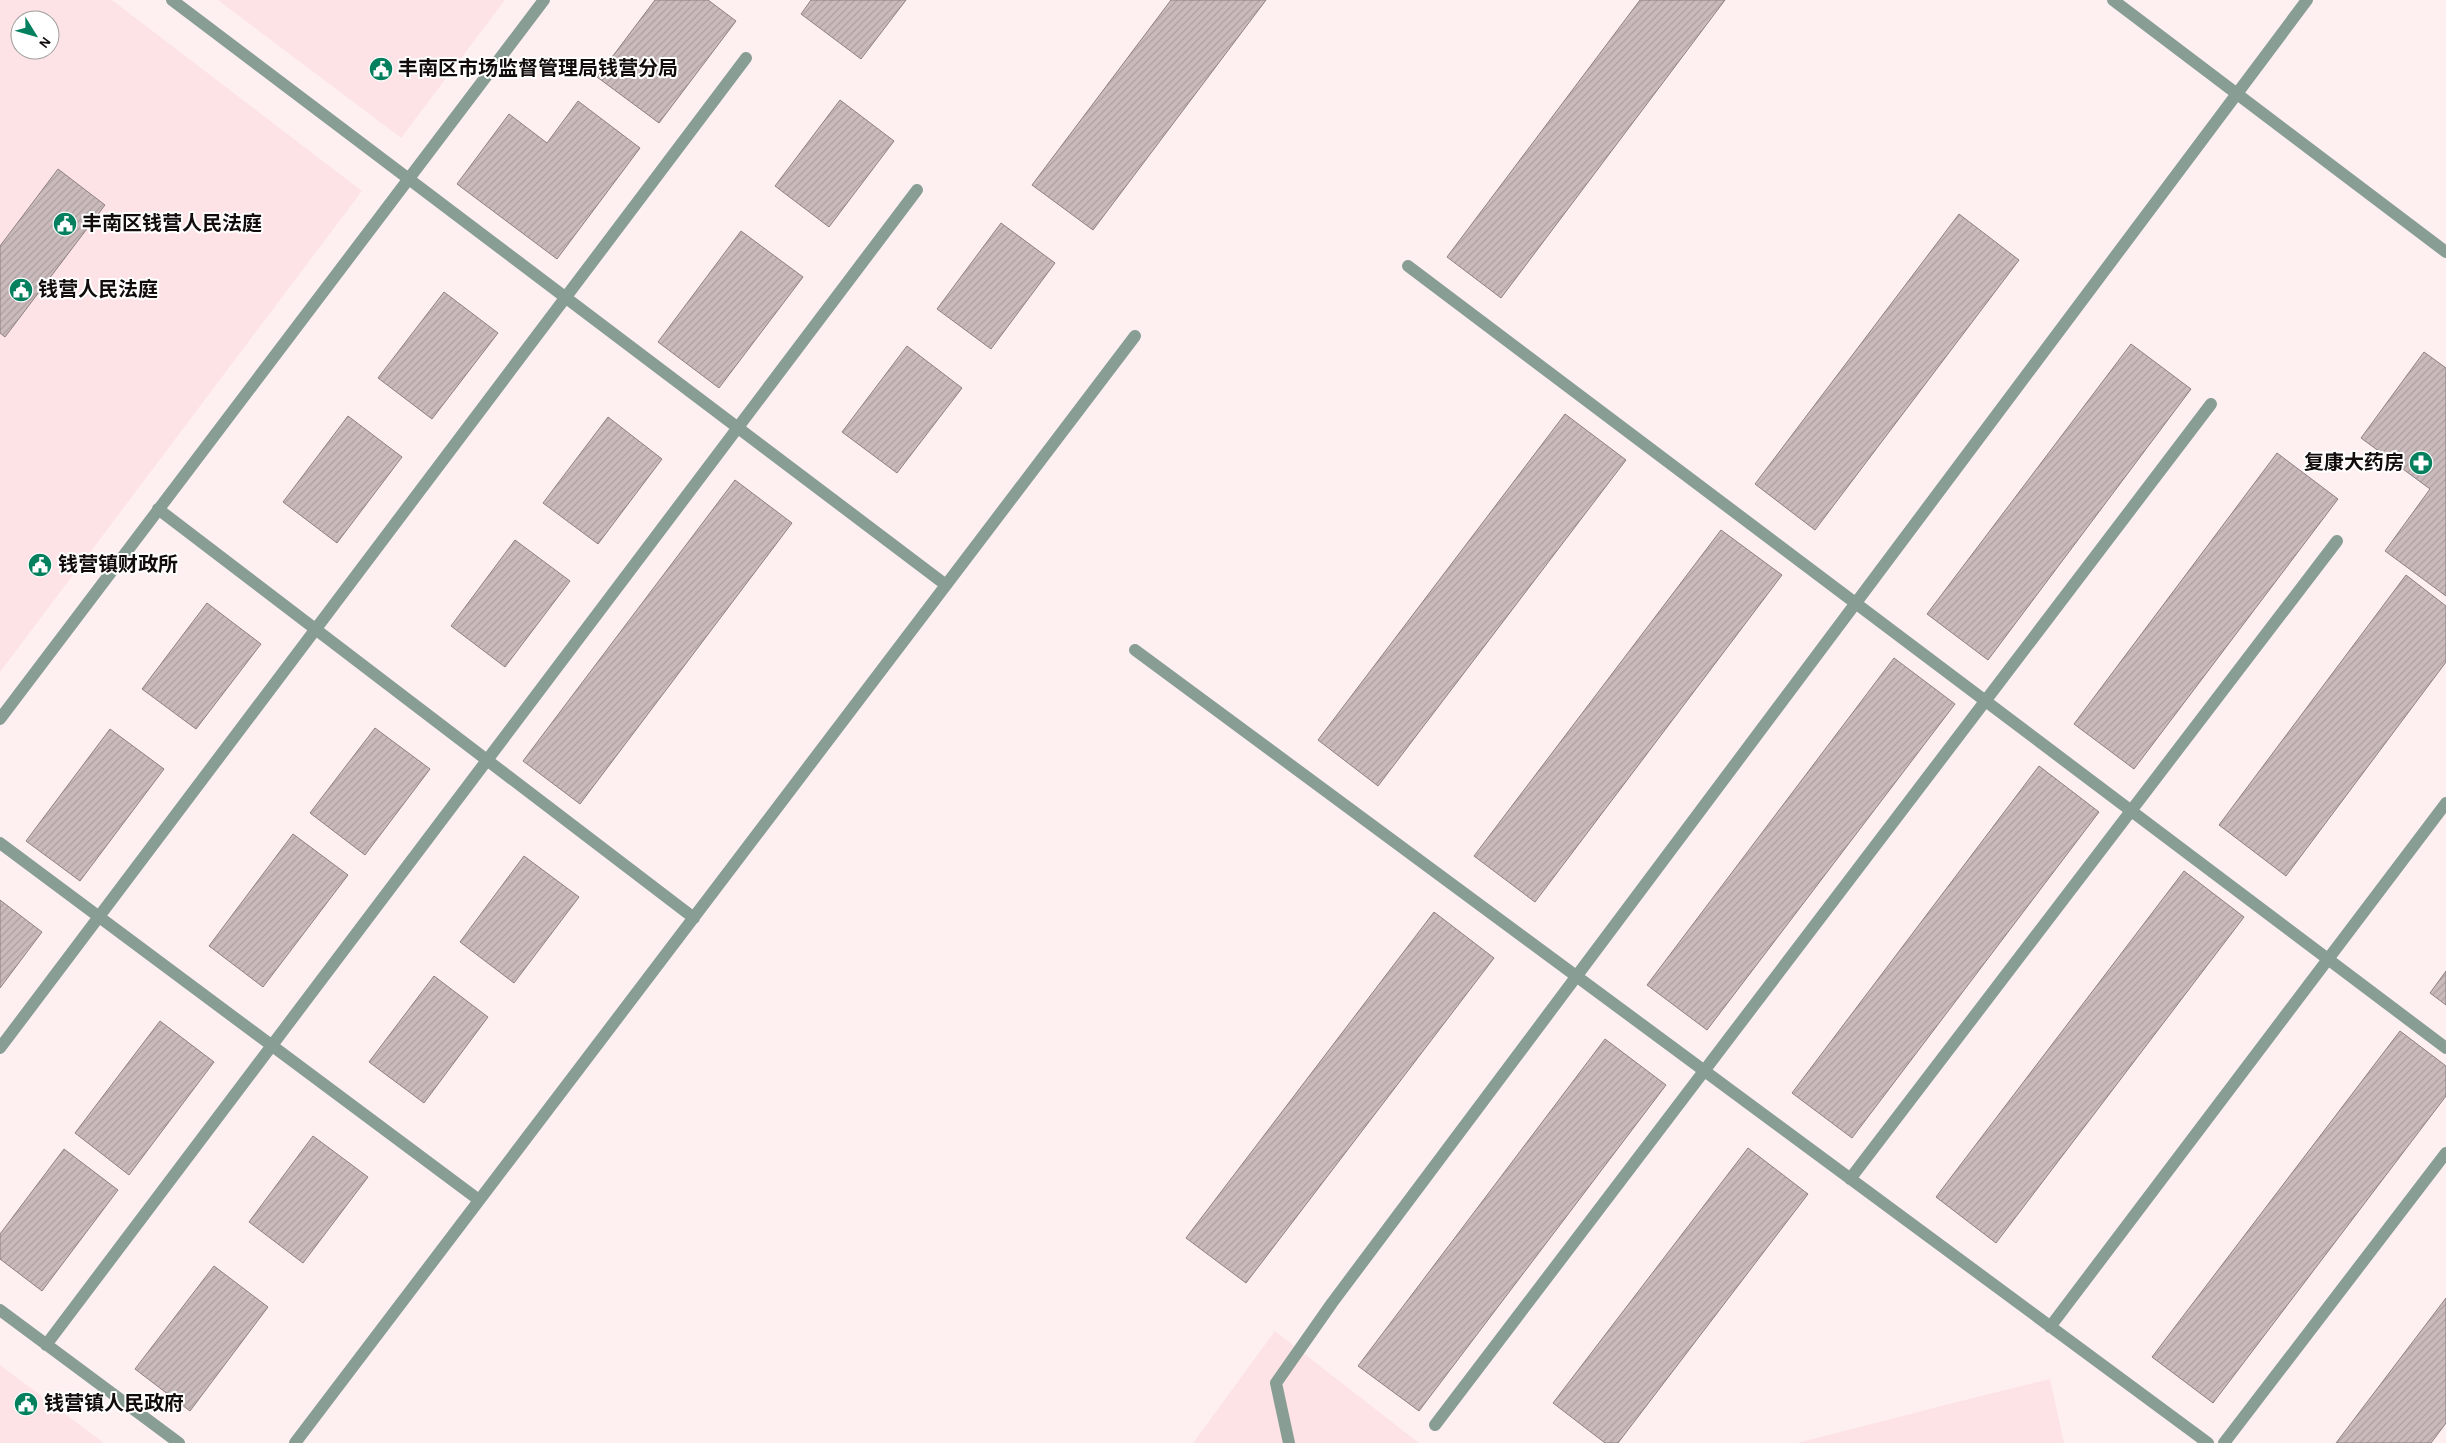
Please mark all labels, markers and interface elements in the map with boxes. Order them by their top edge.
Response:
north arrow [10,10,60,60]
text: N [36,34,53,50]
public building icon: 丰南区市场监督管理局钱营分局 [368,56,394,82]
place label: 丰南区市场监督管理局钱营分局 [398,57,678,79]
public building icon: 丰南区钱营人民法庭 [52,211,78,237]
place label: 丰南区钱营人民法庭 [82,212,262,234]
public building icon: 钱营人民法庭 [8,277,34,303]
place label: 钱营人民法庭 [38,278,158,300]
pharmacy icon: 复康大药房 [2408,450,2434,476]
place label: 复康大药房 [2304,451,2404,473]
public building icon: 钱营镇财政所 [27,552,53,578]
place label: 钱营镇财政所 [58,553,178,575]
public building icon: 钱营镇人民政府 [13,1391,39,1417]
place label: 钱营镇人民政府 [44,1392,184,1414]

